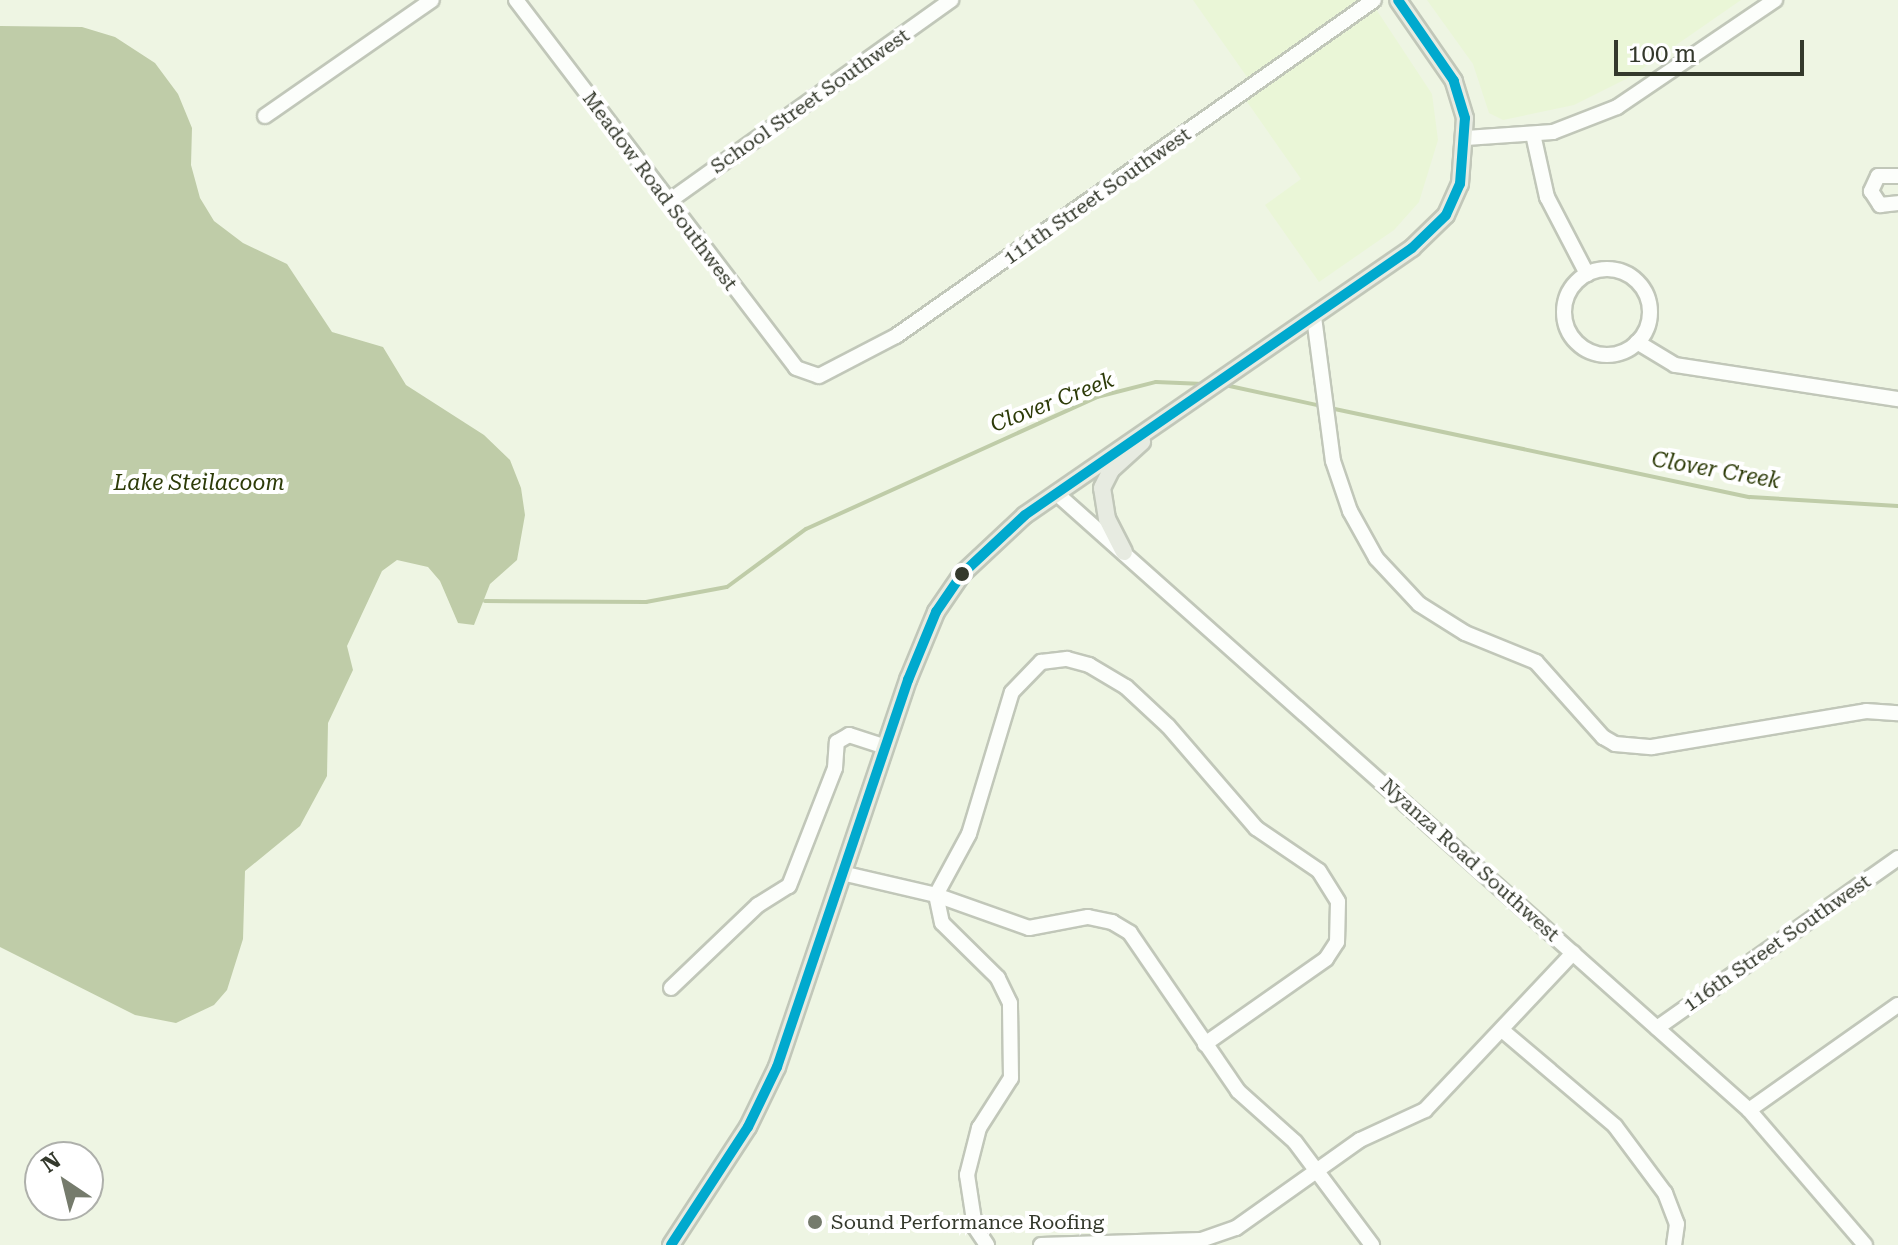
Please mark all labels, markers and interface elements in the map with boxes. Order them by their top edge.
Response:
street label: School Street Southwest [706,23,914,179]
scale bar [1618,24,1808,74]
text: 100 m [1628,40,1696,68]
street label: Meadow Road Southwest [577,87,743,295]
street label: 111th Street Southwest [999,122,1195,270]
water label: Clover Creek [987,366,1117,438]
water label: Clover Creek [1650,446,1782,494]
water label: Lake Steilacoom [113,470,285,496]
unlabelled marker [954,566,970,582]
street label: Nyanza Road Southwest [1376,773,1564,947]
street label: 116th Street Southwest [1679,869,1875,1017]
north arrow [24,1141,104,1221]
text: N [37,1147,65,1178]
place label: Sound Performance Roofing [831,1210,1104,1234]
marker: Sound Performance Roofing [806,1213,824,1231]

